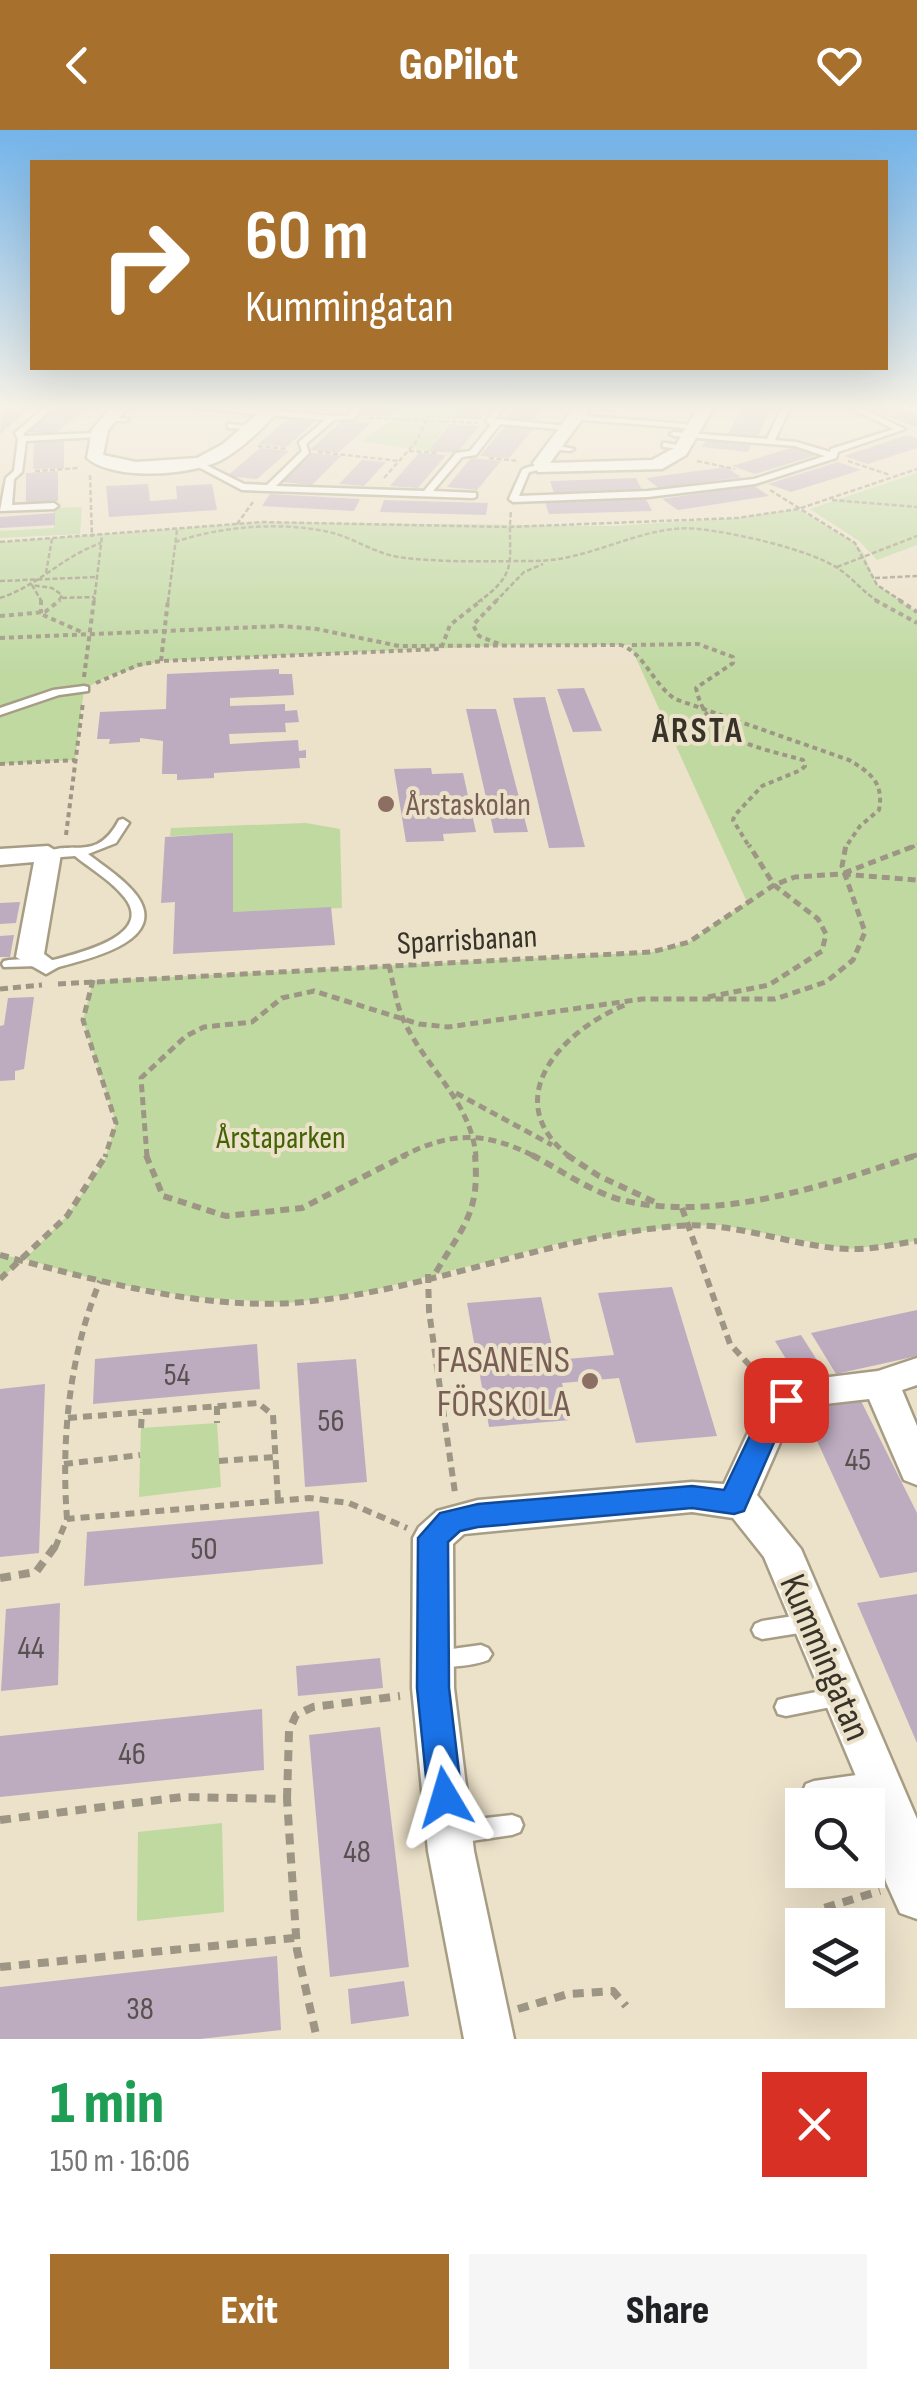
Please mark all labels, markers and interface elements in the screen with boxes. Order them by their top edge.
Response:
icon: back [50,38,105,93]
text: GoPilot [399,38,518,93]
icon: heart [812,38,867,93]
text: 60 m [245,195,369,279]
icon: right [80,200,210,330]
text: Kummingatan [245,280,454,335]
district label: ÅRSTA [651,710,744,753]
place label: Årstaskolan [405,786,531,825]
marker: Årstaskolan [375,793,397,815]
street label: Sparrisbanan [396,917,538,964]
park label: Årstaparken [215,1119,346,1158]
place label: FASANENS FÖRSKOLA [436,1338,571,1427]
house number: 54 [164,1356,190,1395]
pin [744,1358,829,1443]
marker: FASANENS FÖRSKOLA [579,1370,601,1392]
icon: arrive [759,1373,814,1428]
house number: 56 [318,1402,344,1441]
house number: 45 [845,1441,871,1480]
house number: 50 [190,1530,218,1569]
street label: Kummingatan [769,1568,880,1748]
house number: 44 [18,1629,44,1668]
house number: 46 [118,1735,146,1774]
position arrow [393,1745,497,1849]
map controls [785,1788,885,2008]
button: search [785,1788,885,1888]
house number: 48 [343,1833,371,1872]
button: layers [785,1908,885,2008]
house number: 38 [126,1990,154,2029]
text: 1 min [50,2068,164,2140]
button: close [762,2072,867,2177]
text: 150 m · 16:06 [50,2142,190,2181]
button: Exit [50,2254,449,2369]
button: Share [469,2254,867,2369]

